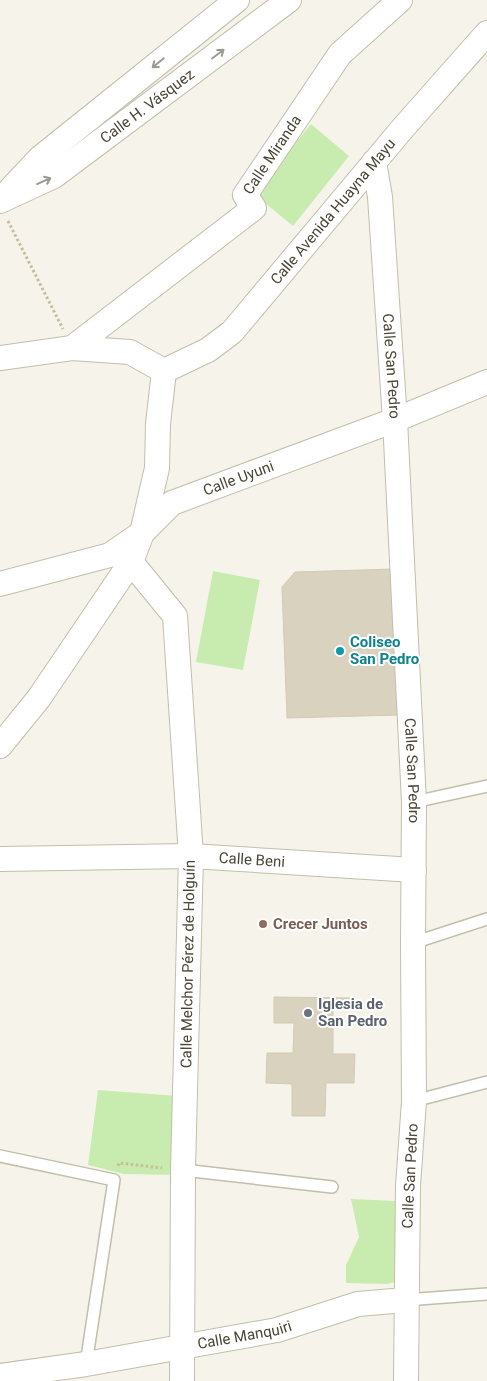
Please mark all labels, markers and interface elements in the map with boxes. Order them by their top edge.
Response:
one-way arrow [211,48,224,59]
one-way arrow [152,58,165,69]
street label: Calle H. Vásquez [97,65,198,147]
street label: Calle Miranda [239,112,305,198]
street label: Calle Avenida Huayna Mayu [267,135,399,288]
one-way arrow [36,175,51,185]
street label: Calle San Pedro [379,313,404,419]
street label: Calle Uyuni [201,457,276,500]
place label: Coliseo San Pedro [350,633,419,668]
marker: Coliseo San Pedro [334,645,346,657]
street label: Calle San Pedro [401,717,423,823]
street label: Calle Beni [218,849,285,871]
street label: Calle Melchor Pérez de Holguín [177,860,199,1068]
place label: Crecer Juntos [273,915,368,933]
marker: Crecer Juntos [257,918,269,930]
place label: Iglesia de San Pedro [318,995,387,1030]
marker: Iglesia de San Pedro [302,1007,314,1019]
street label: Calle San Pedro [398,1123,422,1229]
street label: Calle Manquiri [196,1317,294,1353]

